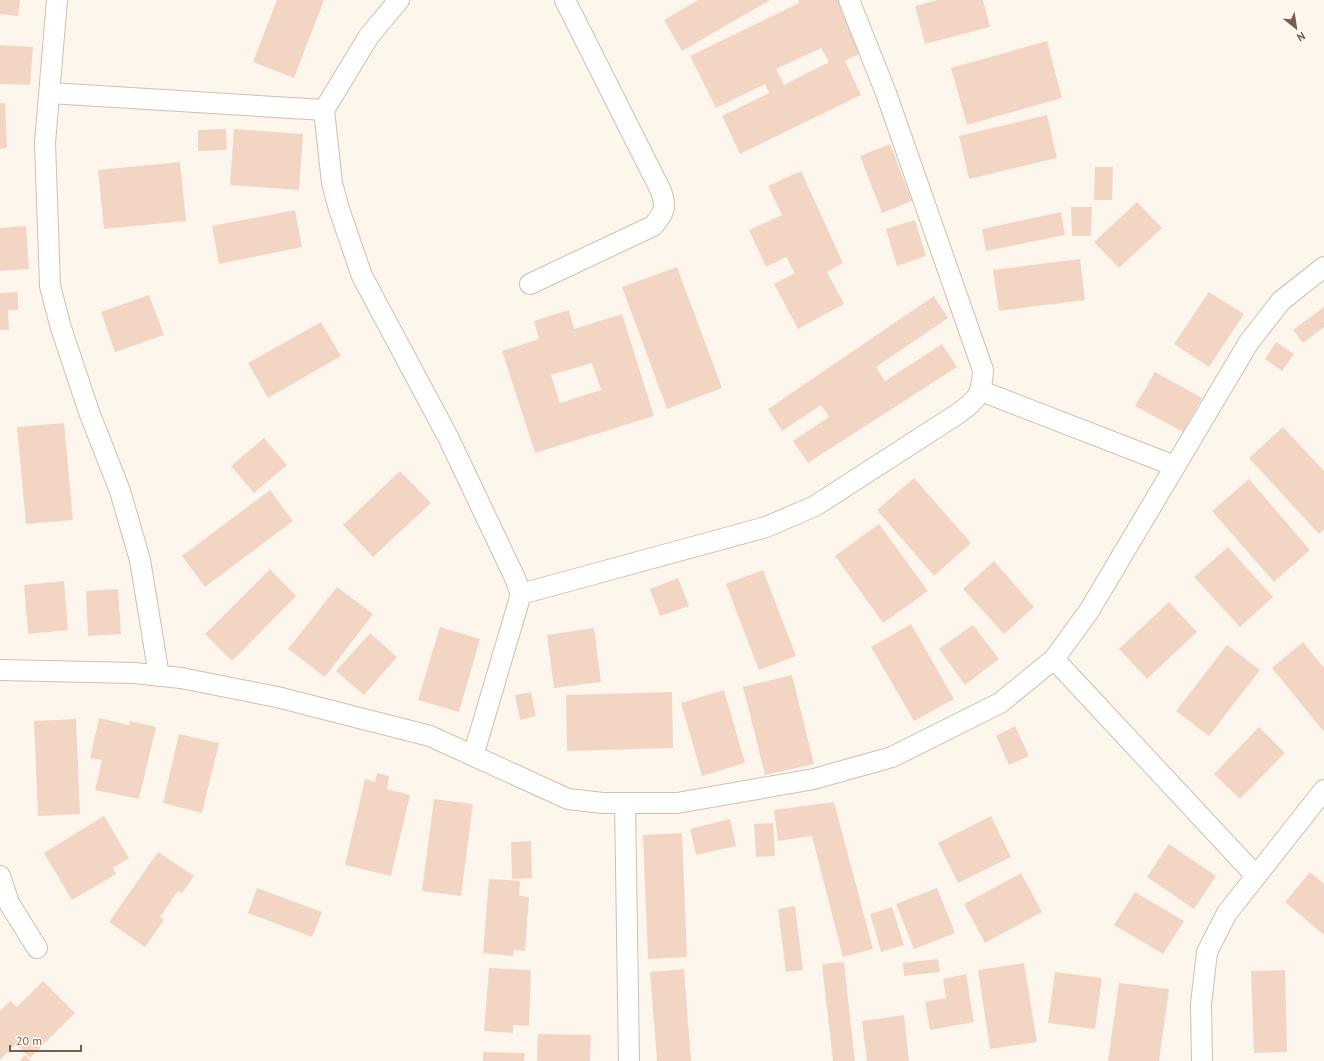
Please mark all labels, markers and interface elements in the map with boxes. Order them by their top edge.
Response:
north arrow [1276,8,1316,48]
text: N [1294,29,1308,45]
scale bar [10,1027,81,1053]
text: 20 m [16,1033,42,1048]

